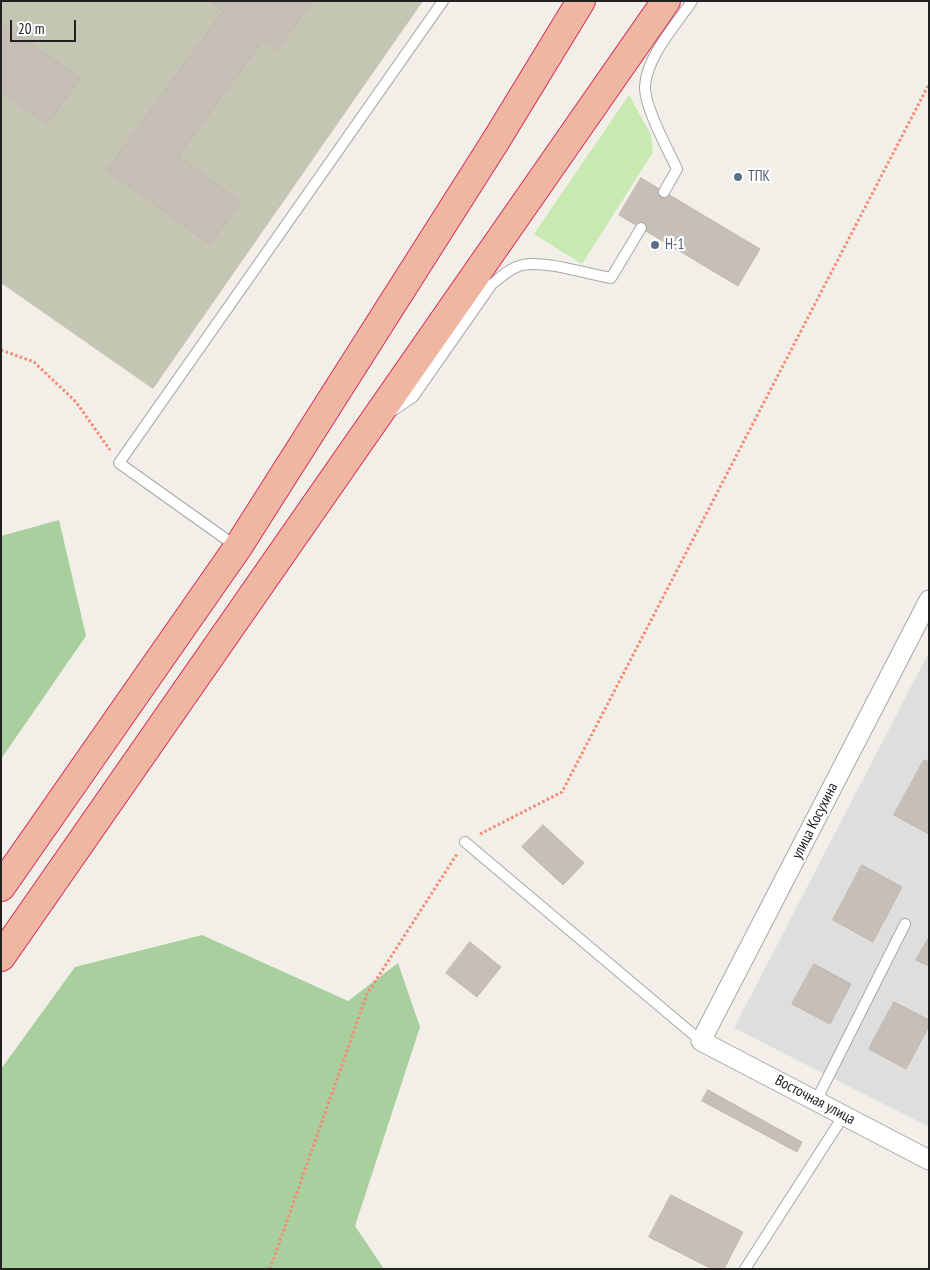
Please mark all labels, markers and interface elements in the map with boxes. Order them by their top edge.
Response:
scale bar [12,10,79,42]
text: 20 m [18,19,44,38]
place label: ТПК [748,168,770,186]
marker: ТПК [732,171,744,183]
place label: Н-1 [665,236,684,254]
marker: Н-1 [649,239,661,251]
street label: улица Косухина [788,780,842,862]
street label: Восточная улица [772,1071,858,1129]

